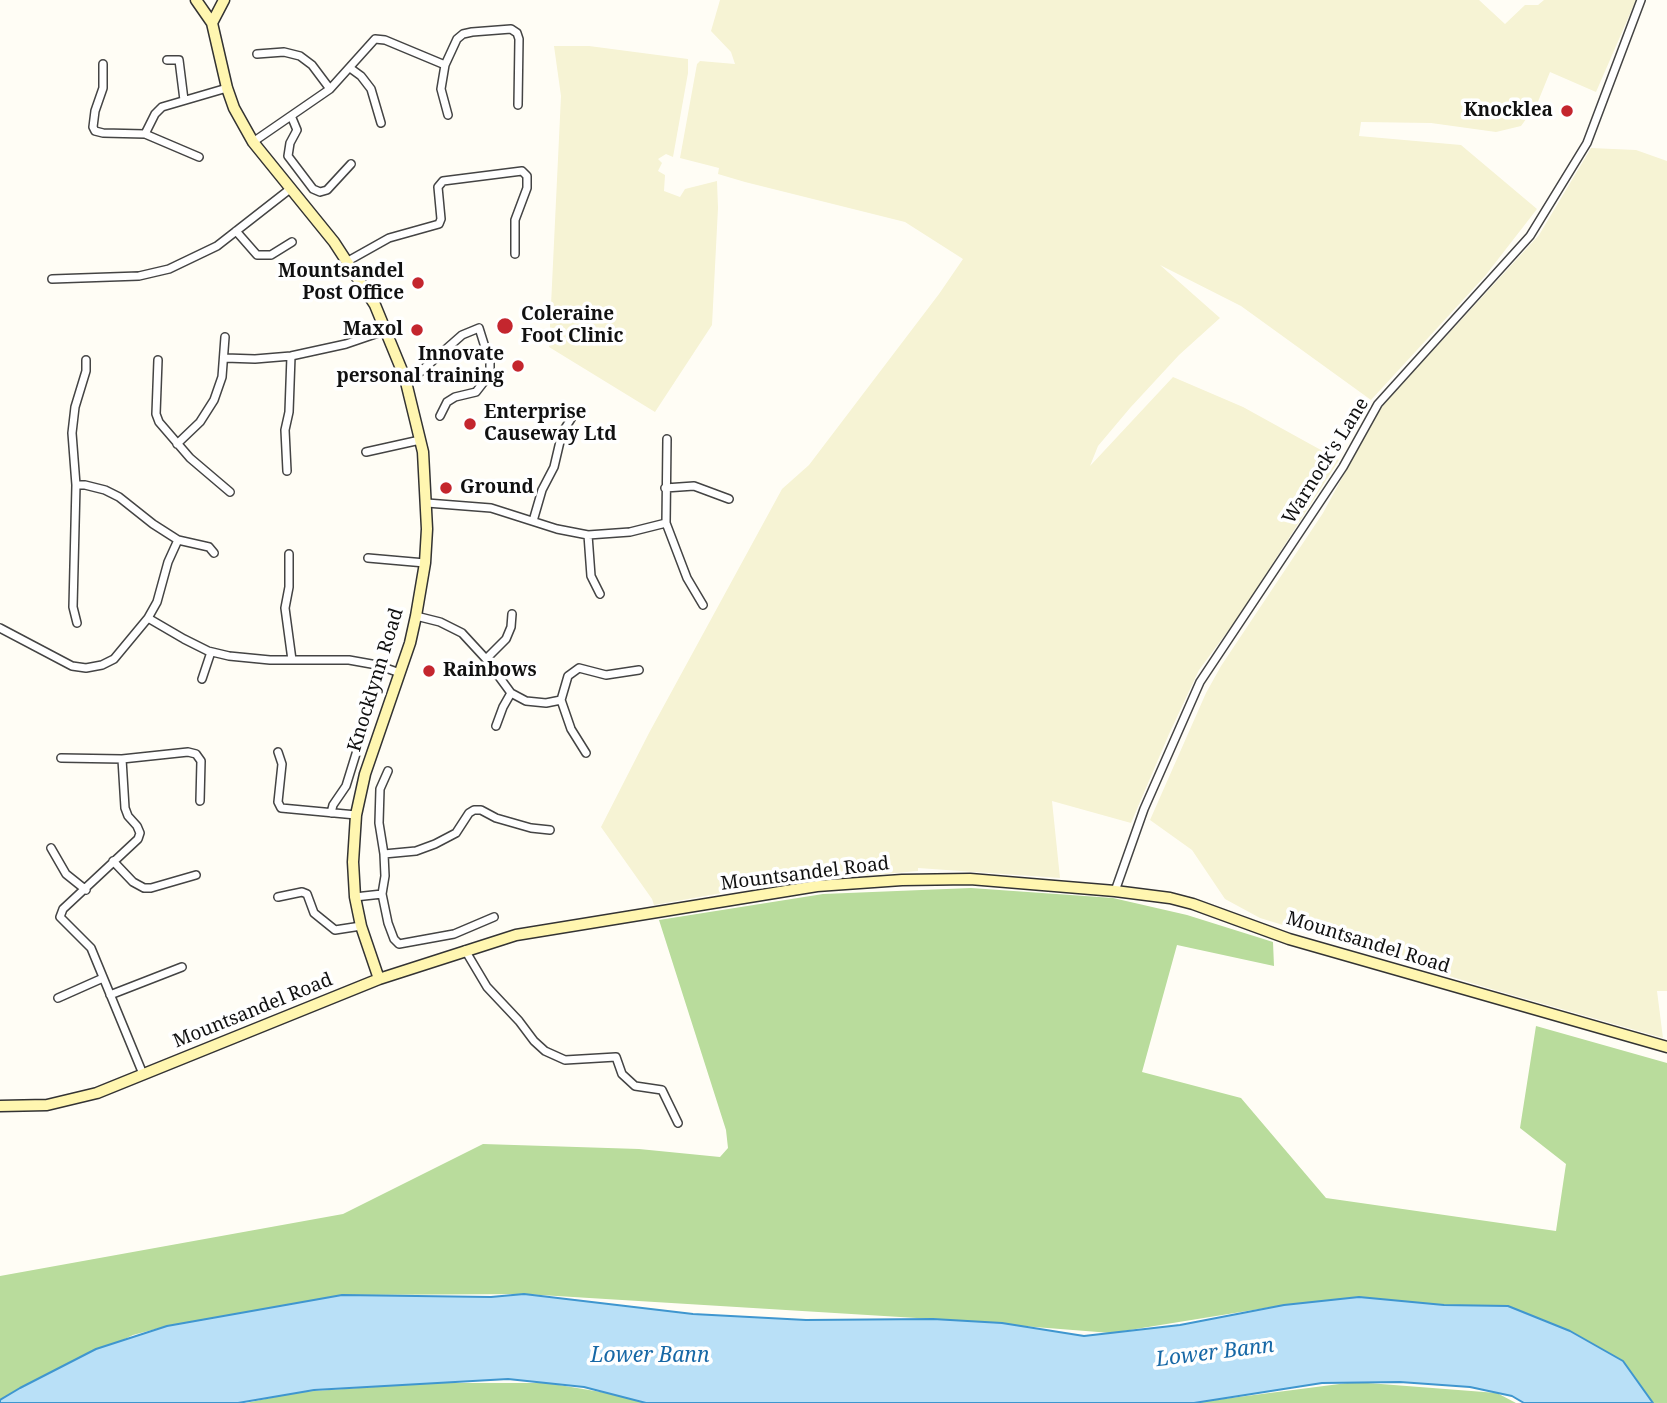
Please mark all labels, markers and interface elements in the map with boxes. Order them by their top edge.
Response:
place label: Knocklea [1464,100,1553,122]
marker: Knocklea [1559,103,1575,119]
place label: Mountsandel Post Office [278,261,404,305]
marker: Mountsandel Post Office [410,275,426,291]
place label: Coleraine Foot Clinic [521,304,623,348]
marker: Coleraine Foot Clinic [495,316,515,336]
place label: Maxol [343,319,403,341]
marker: Maxol [409,322,425,338]
place label: Innovate personal training [336,344,504,388]
marker: Innovate personal training [510,358,526,374]
street label: Warnock's Lane [1278,394,1374,528]
place label: Enterprise Causeway Ltd [484,402,616,446]
marker: Enterprise Causeway Ltd [462,416,478,432]
place label: Ground [460,477,534,499]
marker: Ground [438,480,454,496]
street label: Knocklynn Road [343,605,409,755]
place label: Rainbows [443,660,537,682]
marker: Rainbows [421,663,437,679]
street label: Mountsandel Road [719,852,891,896]
street label: Mountsandel Road [1283,907,1453,979]
street label: Mountsandel Road [170,969,336,1053]
water label: Lower Bann [1154,1333,1276,1373]
water label: Lower Bann [590,1343,710,1369]

